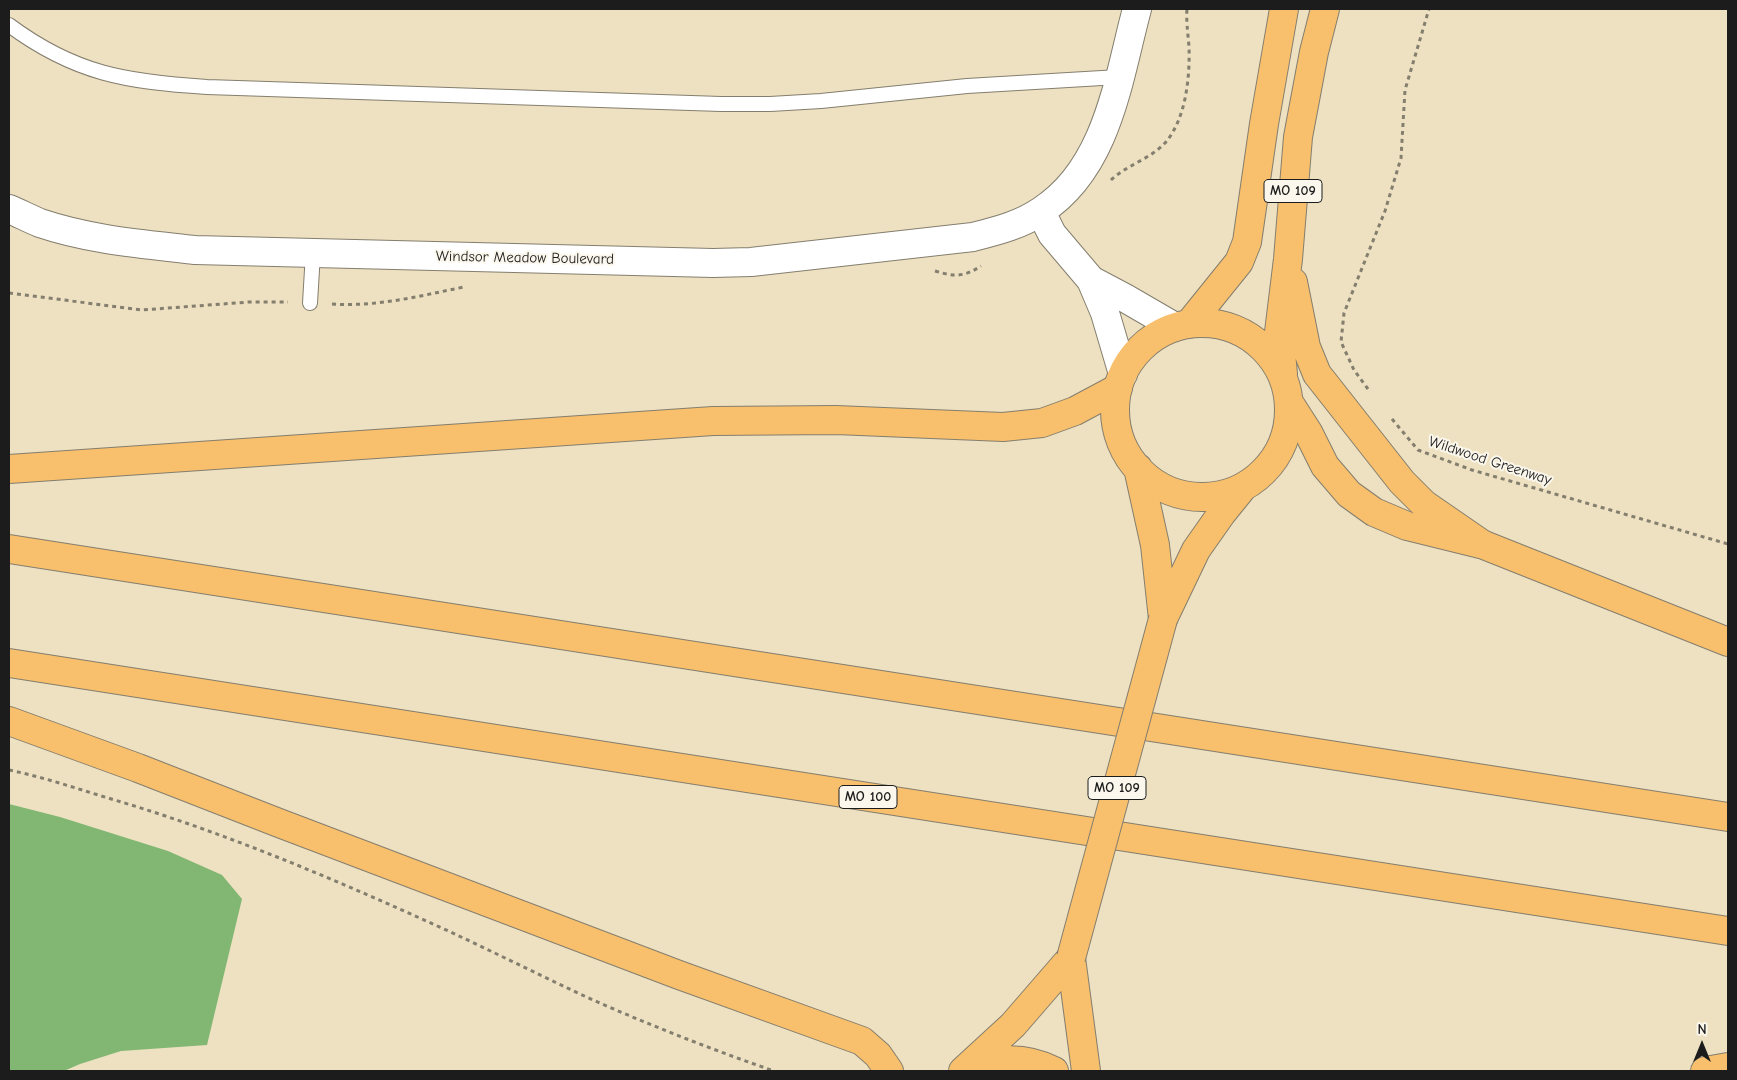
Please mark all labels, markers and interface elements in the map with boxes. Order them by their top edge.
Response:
road number: MO 109 [1264,180,1322,202]
street label: Windsor Meadow Boulevard [436,247,614,269]
street label: Wildwood Greenway [1426,433,1554,489]
road number: MO 109 [1088,776,1146,800]
road number: MO 100 [839,786,897,809]
north arrow [1677,1020,1727,1070]
text: N [1697,1021,1707,1038]

